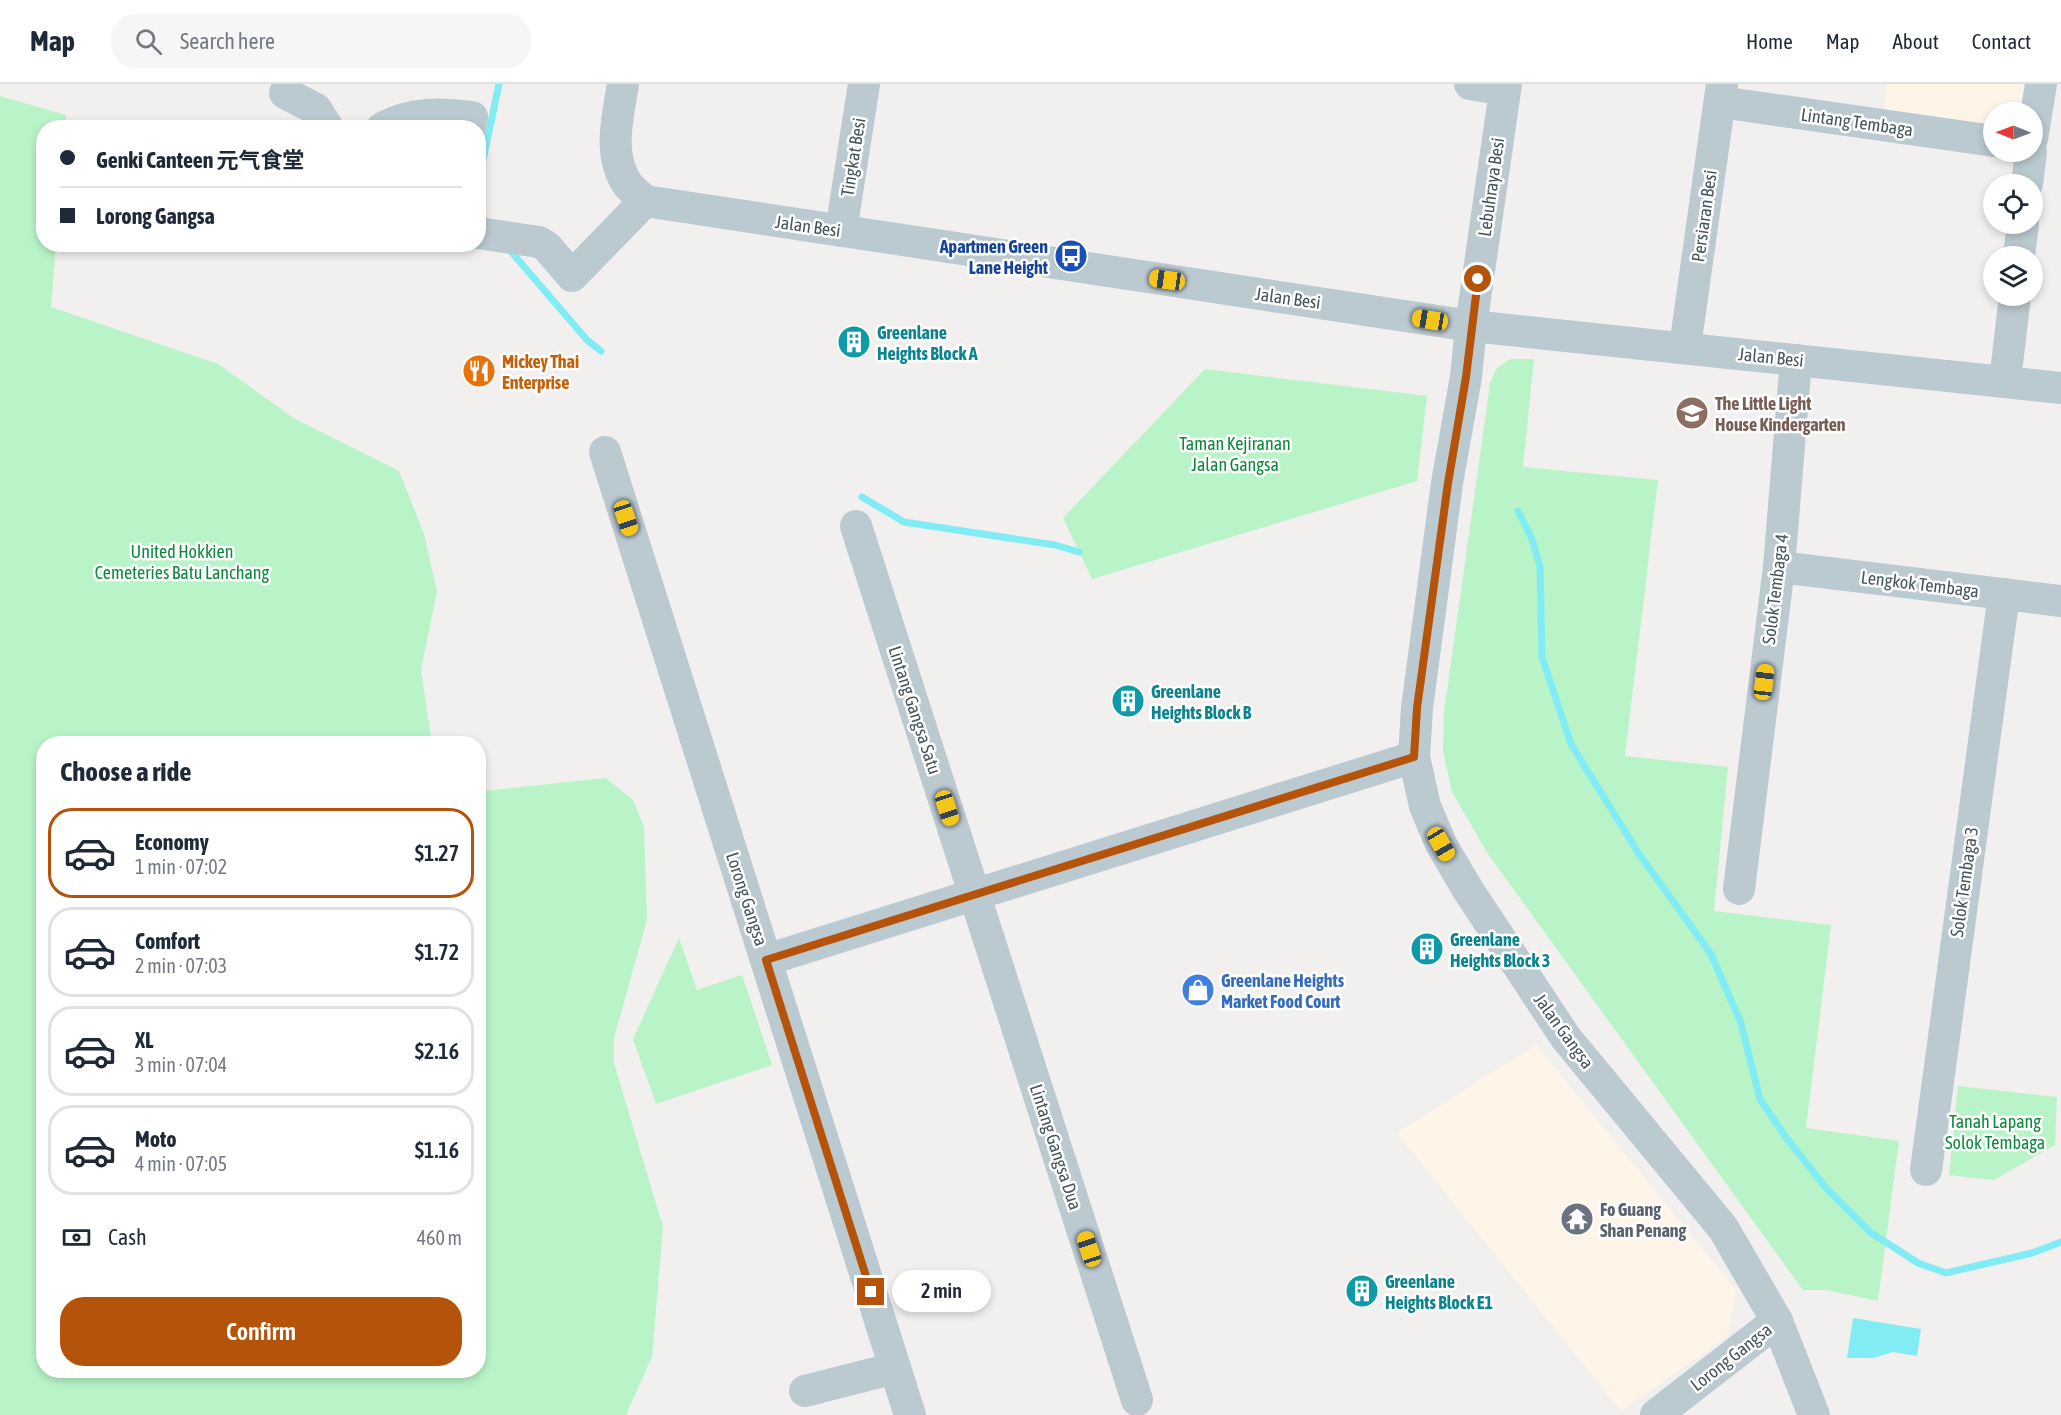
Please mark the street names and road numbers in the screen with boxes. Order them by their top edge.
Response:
street label: Lintang Tembaga [1800,104,1914,140]
street label: Tingkat Besi [836,116,870,198]
street label: Lebuhraya Besi [1474,136,1508,238]
street label: Persiaran Besi [1687,169,1721,263]
street label: Jalan Besi [774,211,842,241]
street label: Jalan Besi [1254,283,1322,313]
street label: Jalan Besi [1737,343,1805,371]
street label: Solok Tembaga 4 [1758,533,1792,645]
street label: Lengkok Tembaga [1860,566,1980,602]
street label: Lintang Gangsa Satu [884,643,946,777]
street label: Solok Tembaga 3 [1946,826,1982,938]
street label: Lorong Gangsa [722,850,772,948]
street label: Jalan Gangsa [1530,989,1598,1073]
street label: Lintang Gangsa Dua [1026,1081,1086,1213]
street label: Lorong Gangsa [1686,1319,1776,1395]

